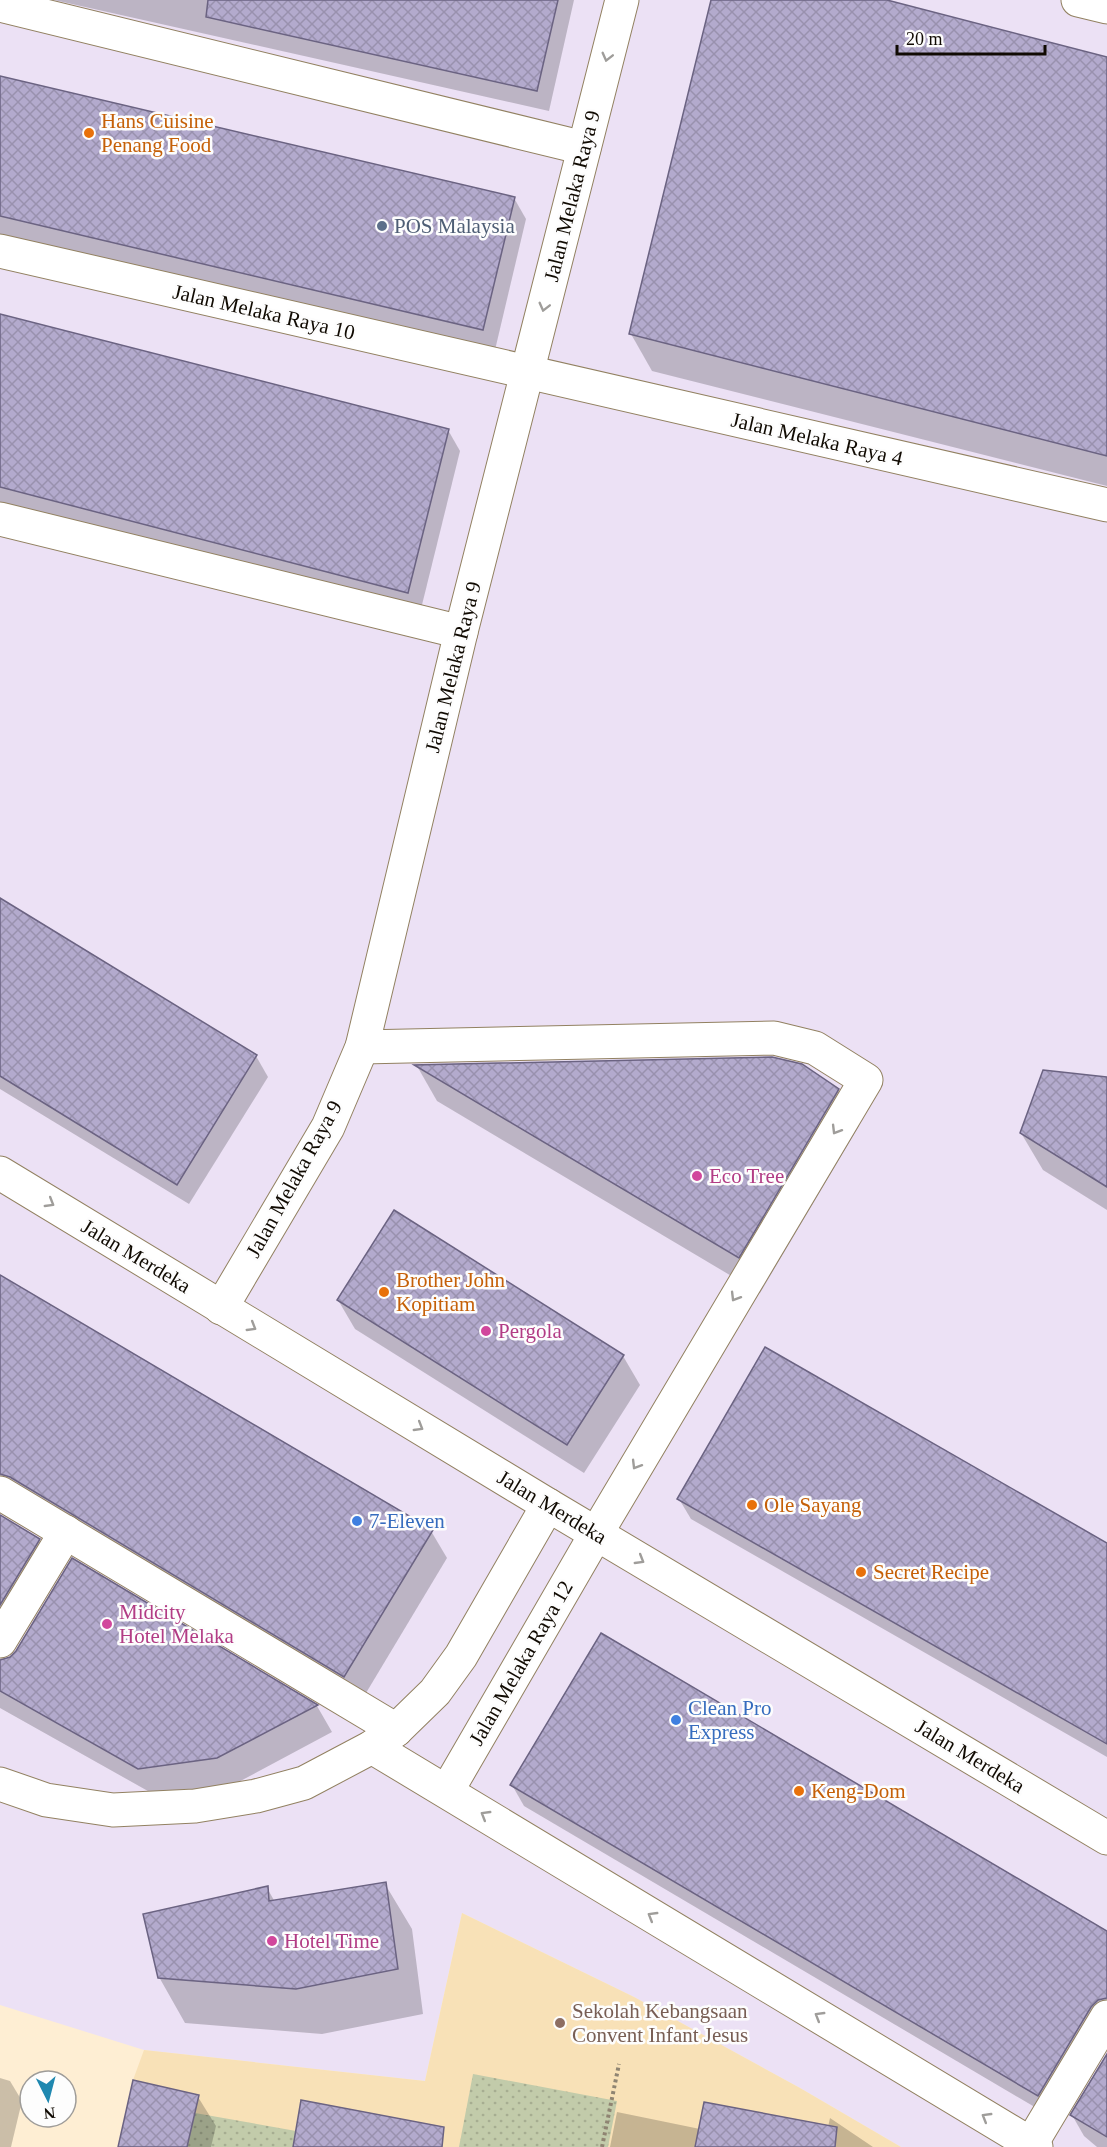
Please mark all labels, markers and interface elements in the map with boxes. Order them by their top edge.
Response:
scale bar [897,18,1046,56]
text: 20 m [906,29,943,49]
one-way arrow [602,52,615,62]
street label: Jalan Melaka Raya 9 [539,108,605,284]
place label: Hans Cuisine Penang Food [101,109,214,157]
marker: Hans Cuisine Penang Food [82,126,96,140]
place label: POS Malaysia [394,214,515,238]
marker: POS Malaysia [375,219,389,233]
street label: Jalan Melaka Raya 10 [171,279,357,345]
one-way arrow [539,302,552,312]
street label: Jalan Melaka Raya 4 [729,408,906,471]
street label: Jalan Melaka Raya 9 [420,579,486,755]
street label: Jalan Melaka Raya 9 [241,1096,347,1262]
one-way arrow [831,1124,843,1134]
place label: Eco Tree [709,1164,784,1188]
marker: Eco Tree [690,1169,704,1183]
one-way arrow [44,1196,54,1208]
street label: Jalan Merdeka [77,1214,195,1298]
place label: Brother John Kopitiam [396,1268,506,1316]
marker: Brother John Kopitiam [377,1285,391,1299]
one-way arrow [731,1291,743,1301]
one-way arrow [246,1319,256,1331]
place label: Pergola [498,1319,562,1343]
marker: Pergola [479,1324,493,1338]
one-way arrow [413,1420,423,1432]
one-way arrow [632,1459,643,1469]
street label: Jalan Merdeka [493,1465,611,1549]
place label: Ole Sayang [764,1493,862,1517]
marker: Ole Sayang [745,1498,759,1512]
place label: 7-Eleven [369,1509,445,1533]
marker: 7-Eleven [350,1514,364,1528]
one-way arrow [634,1553,644,1565]
place label: Secret Recipe [873,1560,989,1584]
marker: Secret Recipe [854,1565,868,1579]
street label: Jalan Melaka Raya 12 [464,1576,578,1750]
place label: Midcity Hotel Melaka [119,1600,235,1648]
marker: Midcity Hotel Melaka [100,1617,114,1631]
place label: Clean Pro Express [688,1696,771,1744]
marker: Clean Pro Express [669,1713,683,1727]
street label: Jalan Merdeka [911,1714,1029,1798]
place label: Keng-Dom [811,1779,905,1803]
marker: Keng-Dom [792,1784,806,1798]
one-way arrow [481,1810,491,1822]
one-way arrow [648,1911,658,1923]
place label: Hotel Time [284,1929,379,1953]
marker: Hotel Time [265,1934,279,1948]
place label: Sekolah Kebangsaan Convent Infant Jesus [572,1999,748,2047]
one-way arrow [815,2012,825,2024]
marker: Sekolah Kebangsaan Convent Infant Jesus [553,2016,567,2030]
north arrow [18,2069,78,2129]
text: N [42,2104,56,2123]
one-way arrow [982,2112,992,2124]

